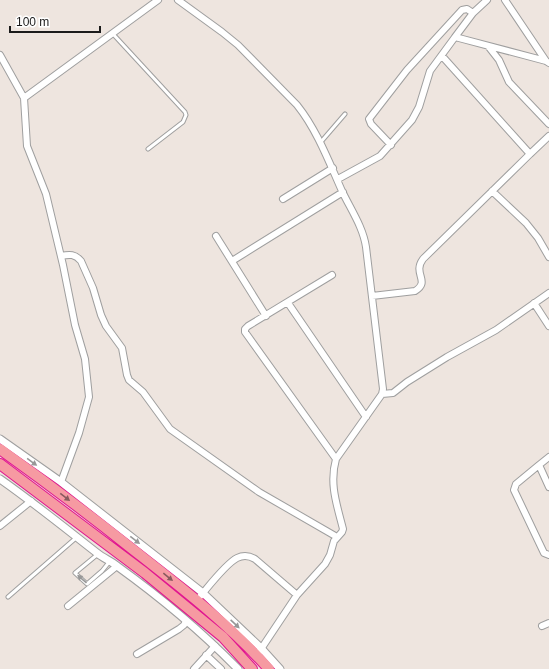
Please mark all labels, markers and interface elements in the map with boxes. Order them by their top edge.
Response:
scale bar [10,8,100,34]
text: 100 m [16,15,49,29]
one-way arrow [26,458,37,466]
one-way arrow [60,493,71,501]
one-way arrow [130,536,141,545]
one-way arrow [162,572,173,581]
one-way arrow [77,574,87,583]
one-way arrow [230,619,240,628]

